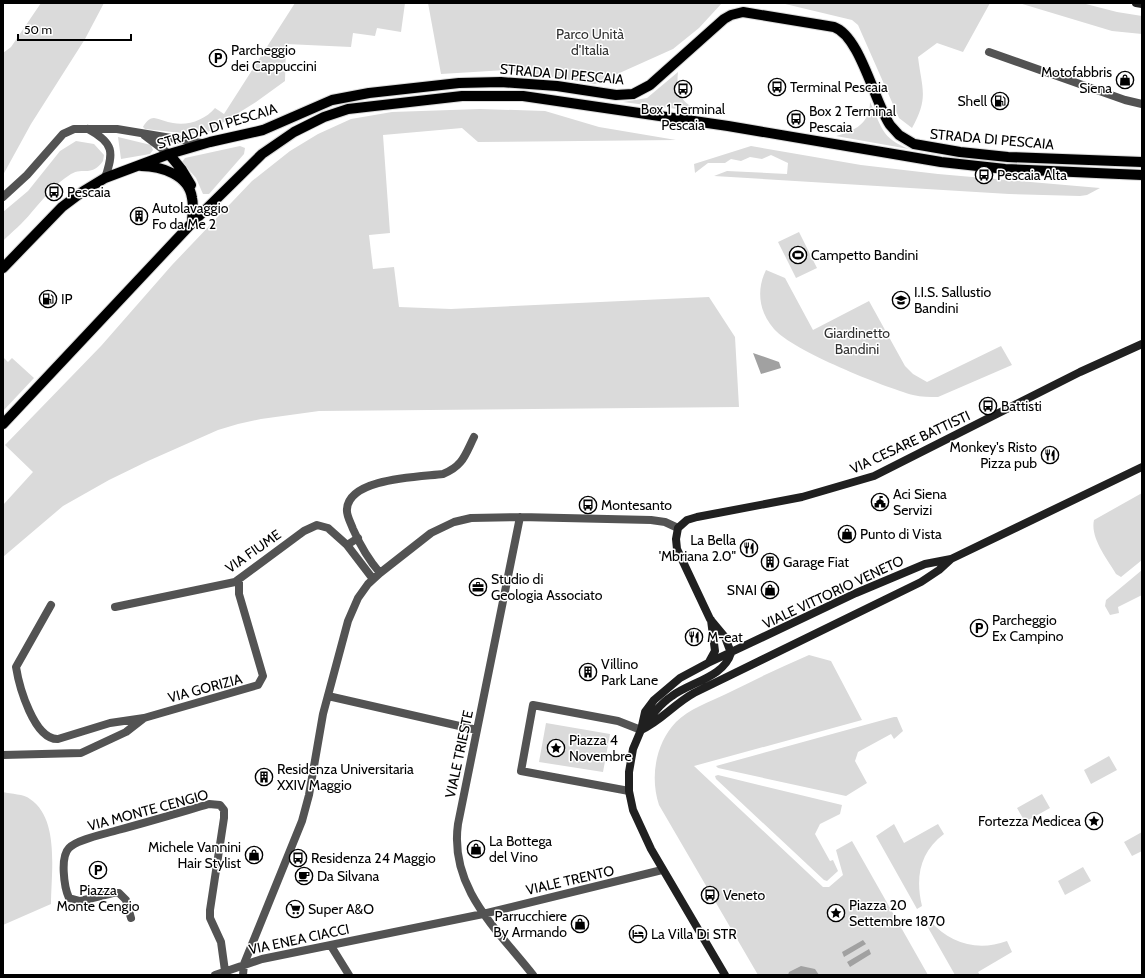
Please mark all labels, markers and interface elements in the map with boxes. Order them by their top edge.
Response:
scale bar [18,16,131,42]
text: 50 m [24,22,52,37]
park label: Parco Unità d'Italia [556,25,624,59]
place label: Parcheggio dei Cappuccini [231,41,317,75]
parking icon: Parcheggio dei Cappuccini [208,48,228,68]
street label: STRADA DI PESCAIA [499,60,625,88]
place label: Motofabbris Siena [1041,63,1112,97]
shop icon: Motofabbris Siena [1115,70,1135,90]
bus stop icon: Terminal Pescaia [767,77,787,97]
place label: Terminal Pescaia [790,78,888,96]
bus stop icon: Box 1 Terminal Pescaia [673,79,693,99]
fuel station icon: Shell [990,91,1010,111]
place label: Shell [958,92,988,110]
street label: STRADA DI PESCAIA [155,99,280,153]
place label: Box 1 Terminal Pescaia [641,100,726,134]
place label: Box 2 Terminal Pescaia [809,102,897,136]
bus stop icon: Box 2 Terminal Pescaia [786,109,806,129]
street label: STRADA DI PESCAIA [929,125,1055,153]
bus stop icon: Pescaia Alta [974,165,994,185]
place label: Pescaia Alta [997,166,1067,184]
bus stop icon: Pescaia [44,182,64,202]
place label: Pescaia [67,183,111,201]
place label: Autolavaggio Fo da Me 2 [152,199,229,233]
building icon: Autolavaggio Fo da Me 2 [129,206,149,226]
sports icon: Campetto Bandini [788,245,808,265]
place label: Campetto Bandini [811,246,918,264]
place label: I.I.S. Sallustio Bandini [914,283,992,317]
fuel station icon: IP [38,289,58,309]
place label: IP [61,290,73,308]
school or university icon: I.I.S. Sallustio Bandini [891,290,911,310]
park label: Giardinetto Bandini [824,324,890,358]
bus stop icon: Battisti [978,396,998,416]
place label: Battisti [1001,397,1042,415]
street label: VIA CESARE BATTISTI [847,406,973,478]
place label: Monkey's Risto Pizza pub [949,438,1037,472]
restaurant icon: Monkey's Risto Pizza pub [1040,445,1060,465]
place label: Aci Siena Servizi [893,485,947,519]
public building icon: Aci Siena Servizi [870,492,890,512]
bus stop icon: Montesanto [578,495,598,515]
place label: Montesanto [601,496,672,514]
shop icon: Punto di Vista [837,524,857,544]
street label: VIA FIUME [222,525,285,577]
place label: Punto di Vista [860,525,942,543]
place label: La Bella 'Mbriana 2.0" [659,531,736,565]
restaurant icon: La Bella 'Mbriana 2.0" [739,538,759,558]
street label: VIALE VITTORIO VENETO [759,551,907,633]
building icon: Garage Fiat [760,552,780,572]
place label: Garage Fiat [783,553,849,571]
place label: Studio di Geologia Associato [491,570,603,604]
office icon: Studio di Geologia Associato [468,577,488,597]
shop icon: SNAI [760,580,780,600]
place label: SNAI [727,581,757,599]
place label: Parcheggio Ex Campino [992,611,1064,645]
parking icon: Parcheggio Ex Campino [969,618,989,638]
restaurant icon: M-eat [684,627,704,647]
place label: M-eat [707,628,743,646]
place label: Villino Park Lane [601,655,658,689]
building icon: Villino Park Lane [578,662,598,682]
street label: VIA GORIZIA [166,669,244,707]
street label: VIALE TRIESTE [441,708,477,800]
place label: Piazza 4 Novembre [569,731,632,765]
place icon: Piazza 4 Novembre [546,738,566,758]
place label: Residenza Universitaria XXIV Maggio [277,760,414,794]
building icon: Residenza Universitaria XXIV Maggio [254,767,274,787]
street label: VIA MONTE CENGIO [86,785,211,835]
place icon: Fortezza Medicea [1084,811,1104,831]
place label: Fortezza Medicea [978,812,1081,830]
place label: La Bottega del Vino [489,832,552,866]
place label: Michele Vannini Hair Stylist [148,838,241,872]
shop icon: La Bottega del Vino [466,839,486,859]
shop icon: Michele Vannini Hair Stylist [244,845,264,865]
bus stop icon: Residenza 24 Maggio [288,848,308,868]
place label: Residenza 24 Maggio [311,849,436,867]
parking icon: Piazza Monte Cengio [88,860,108,880]
street label: VIALE TRENTO [524,861,616,899]
cafe icon: Da Silvana [294,866,314,886]
place label: Da Silvana [317,867,380,885]
place label: Piazza Monte Cengio [57,881,140,915]
bus stop icon: Veneto [700,885,720,905]
place label: Veneto [723,886,766,904]
place label: Piazza 20 Settembre 1870 [849,896,945,930]
supermarket icon: Super A&O [285,899,305,919]
place label: Super A&O [308,900,374,918]
place icon: Piazza 20 Settembre 1870 [826,903,846,923]
place label: Parrucchiere By Armando [493,907,567,941]
shop icon: Parrucchiere By Armando [570,914,590,934]
street label: VIA ENEA CIACCI [247,920,351,958]
hotel icon: La Villa Di STR [628,924,648,944]
place label: La Villa Di STR [651,925,737,943]

